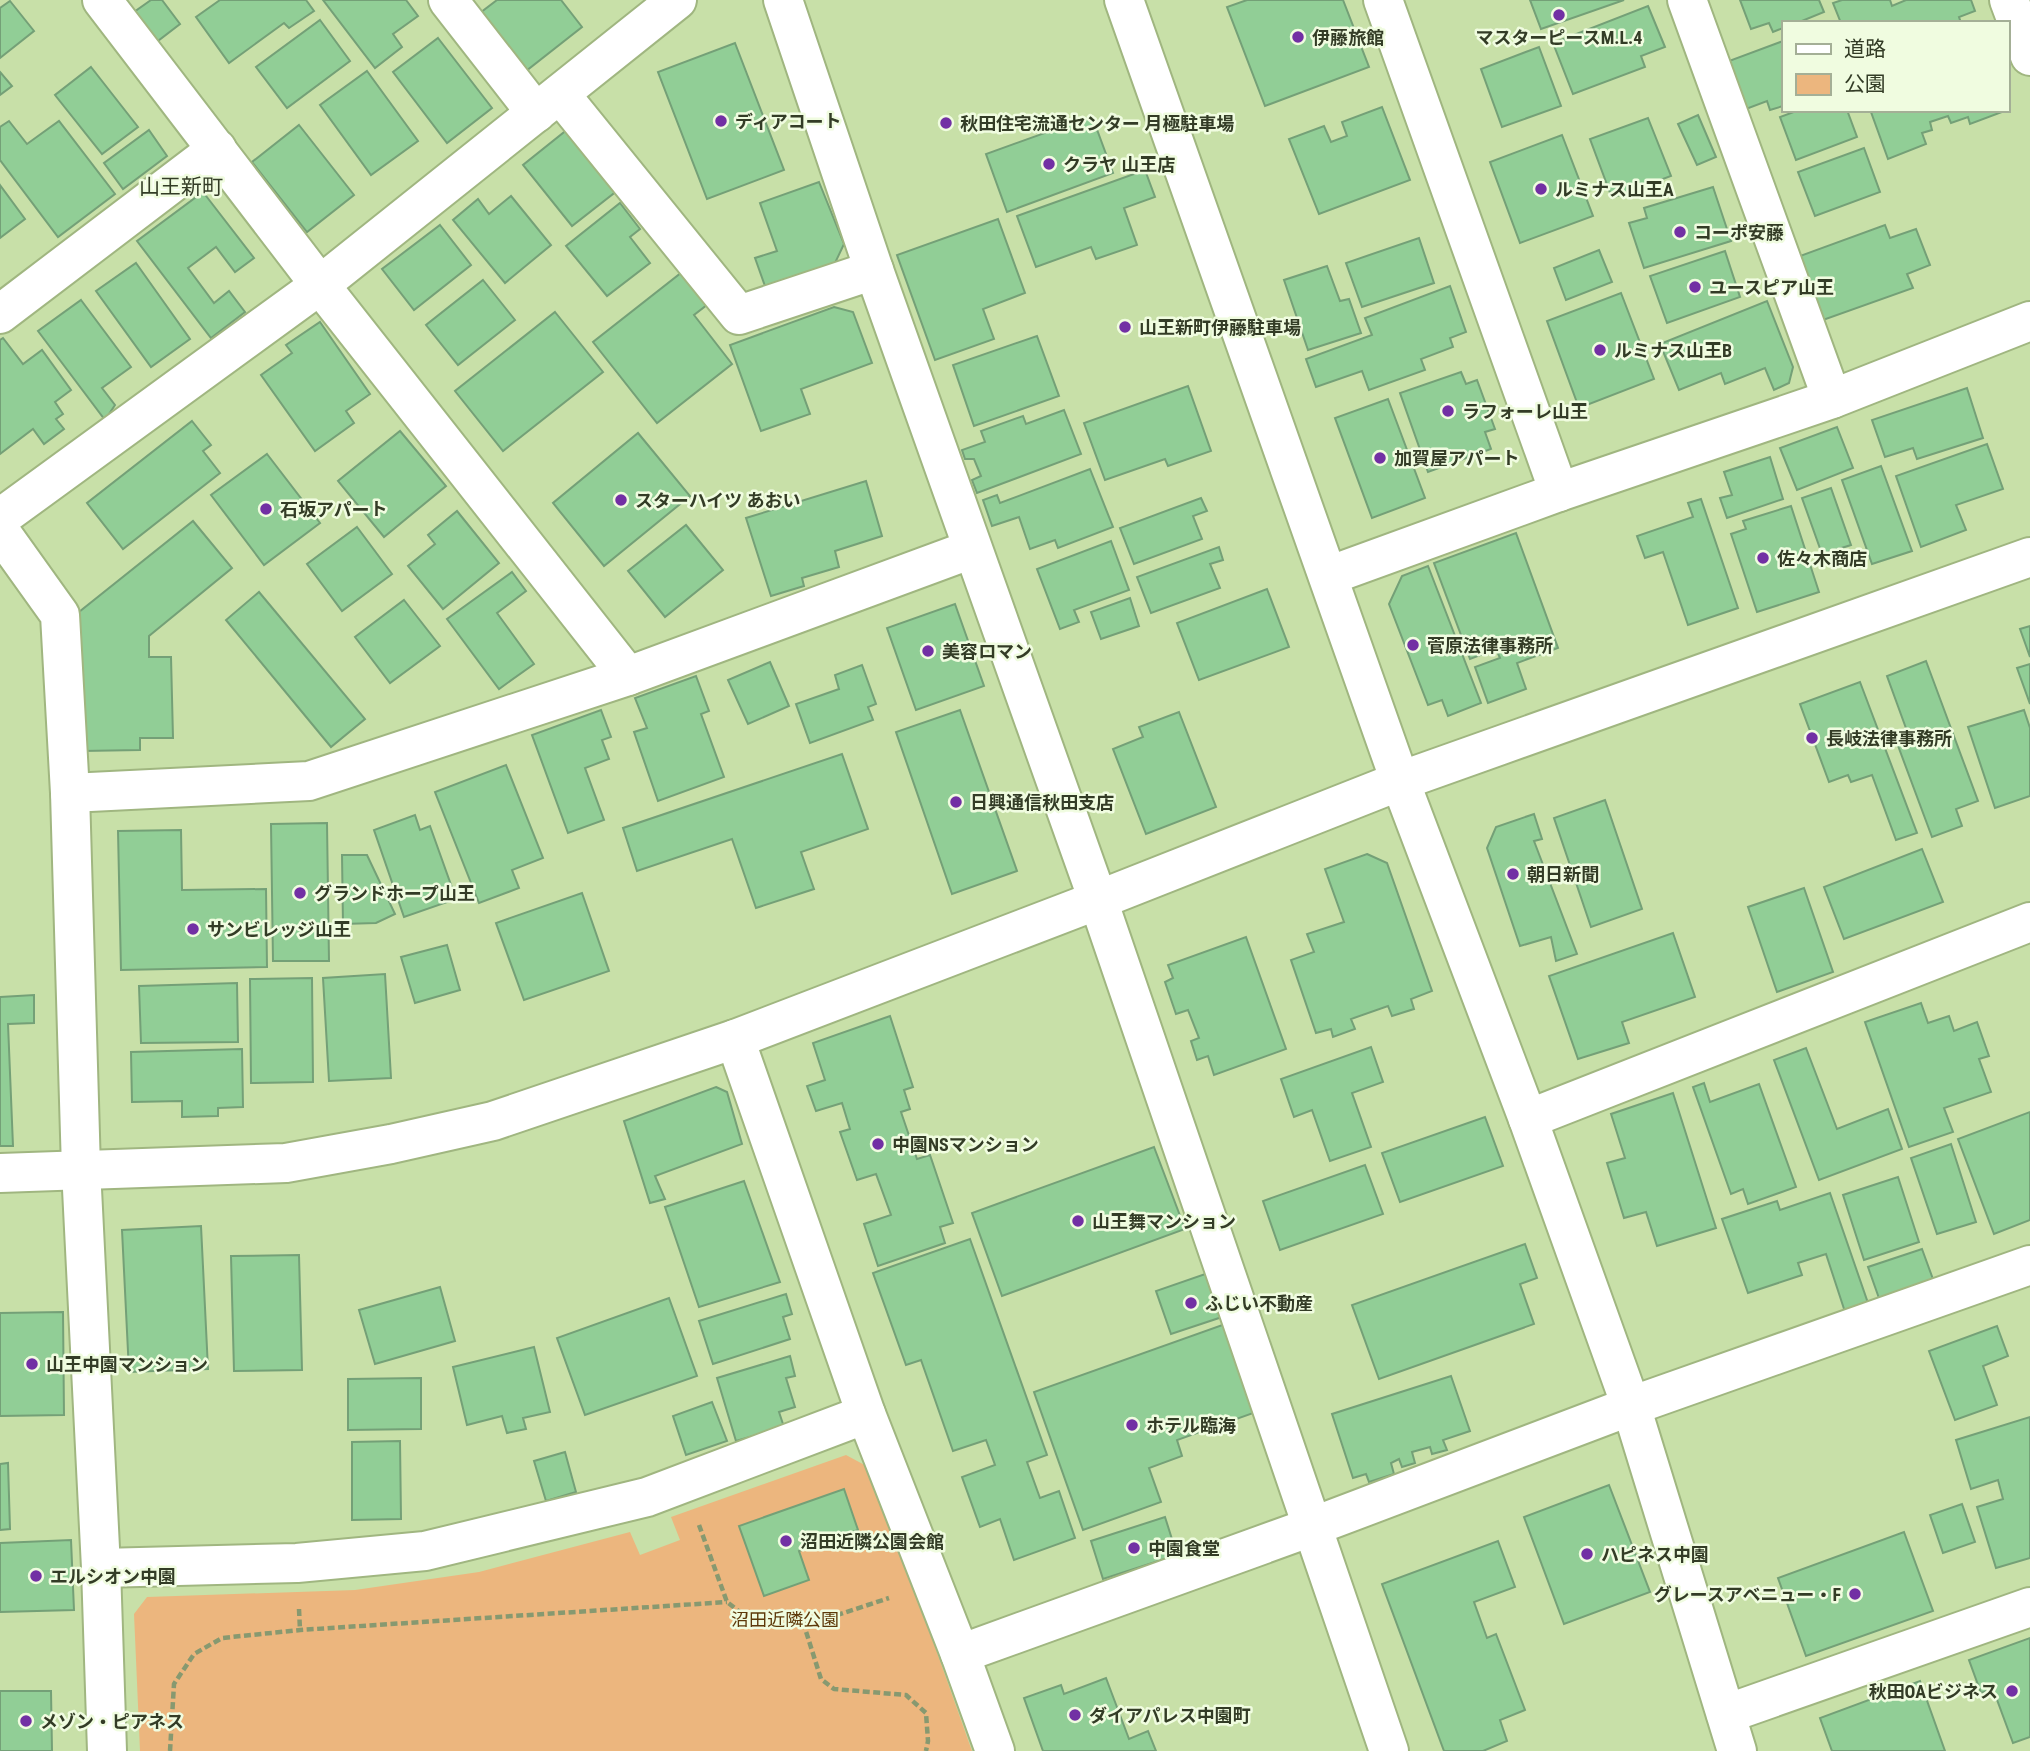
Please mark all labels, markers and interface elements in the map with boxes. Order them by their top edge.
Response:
marker: マスターピースM.L.4 [1551,7,1567,23]
legend [1782,21,2009,112]
place label: 伊藤旅館 [1312,27,1384,48]
place label: マスターピースM.L.4 [1476,27,1642,48]
marker: 伊藤旅館 [1290,29,1306,45]
text: 道路 [1844,37,1886,61]
text: 公園 [1844,72,1886,96]
place label: ディアコート [735,111,842,132]
marker: ディアコート [713,113,729,129]
place label: 秋田住宅流通センター 月極駐車場 [960,113,1234,134]
marker: 秋田住宅流通センター 月極駐車場 [938,115,954,131]
place label: クラヤ 山王店 [1063,154,1175,175]
marker: クラヤ 山王店 [1041,156,1057,172]
district label: 山王新町 [139,175,223,199]
place label: ルミナス山王A [1555,179,1674,200]
marker: ルミナス山王A [1533,181,1549,197]
place label: コーポ安藤 [1694,222,1784,243]
marker: コーポ安藤 [1672,224,1688,240]
place label: ユースピア山王 [1709,277,1834,298]
marker: ユースピア山王 [1687,279,1703,295]
place label: 山王新町伊藤駐車場 [1139,317,1301,338]
marker: 山王新町伊藤駐車場 [1117,319,1133,335]
place label: ルミナス山王B [1614,340,1732,361]
marker: ルミナス山王B [1592,342,1608,358]
place label: ラフォーレ山王 [1462,401,1588,422]
marker: ラフォーレ山王 [1440,403,1456,419]
place label: 加賀屋アパート [1394,448,1520,469]
marker: 加賀屋アパート [1372,450,1388,466]
place label: スターハイツ あおい [635,490,800,511]
marker: スターハイツ あおい [613,492,629,508]
place label: 石坂アパート [280,499,388,520]
marker: 石坂アパート [258,501,274,517]
place label: 佐々木商店 [1777,548,1867,569]
marker: 佐々木商店 [1755,550,1771,566]
place label: 菅原法律事務所 [1427,635,1553,656]
marker: 菅原法律事務所 [1405,637,1421,653]
place label: 美容ロマン [942,641,1032,662]
marker: 美容ロマン [920,643,936,659]
place label: 長岐法律事務所 [1826,728,1952,749]
marker: 長岐法律事務所 [1804,730,1820,746]
place label: 日興通信秋田支店 [970,792,1114,813]
marker: 日興通信秋田支店 [948,794,964,810]
place label: 朝日新聞 [1527,864,1599,885]
marker: 朝日新聞 [1505,866,1521,882]
place label: グランドホープ山王 [314,883,475,904]
marker: グランドホープ山王 [292,885,308,901]
place label: サンビレッジ山王 [207,919,351,940]
marker: サンビレッジ山王 [185,921,201,937]
place label: 中園NSマンション [892,1134,1039,1155]
marker: 中園NSマンション [870,1136,886,1152]
place label: 山王舞マンション [1092,1211,1236,1232]
marker: 山王舞マンション [1070,1213,1086,1229]
place label: ふじい不動産 [1205,1293,1313,1314]
marker: ふじい不動産 [1183,1295,1199,1311]
place label: 山王中園マンション [46,1354,208,1375]
marker: 山王中園マンション [24,1356,40,1372]
place label: ホテル臨海 [1146,1415,1236,1436]
marker: ホテル臨海 [1124,1417,1140,1433]
place label: 沼田近隣公園会館 [800,1531,944,1552]
marker: 沼田近隣公園会館 [778,1533,794,1549]
place label: 中園食堂 [1148,1538,1220,1559]
marker: 中園食堂 [1126,1540,1142,1556]
place label: ハピネス中園 [1601,1544,1709,1565]
marker: ハピネス中園 [1579,1546,1595,1562]
place label: エルシオン中園 [50,1566,176,1587]
marker: エルシオン中園 [28,1568,44,1584]
place label: グレースアベニュー・F [1654,1584,1841,1605]
marker: グレースアベニュー・F [1847,1586,1863,1602]
park label: 沼田近隣公園 [731,1609,839,1630]
place label: 秋田OAビジネス [1869,1681,1998,1702]
marker: 秋田OAビジネス [2004,1683,2020,1699]
place label: ダイアパレス中園町 [1089,1705,1251,1726]
marker: ダイアパレス中園町 [1067,1707,1083,1723]
place label: メゾン・ピアネス [40,1711,184,1732]
marker: メゾン・ピアネス [18,1713,34,1729]

